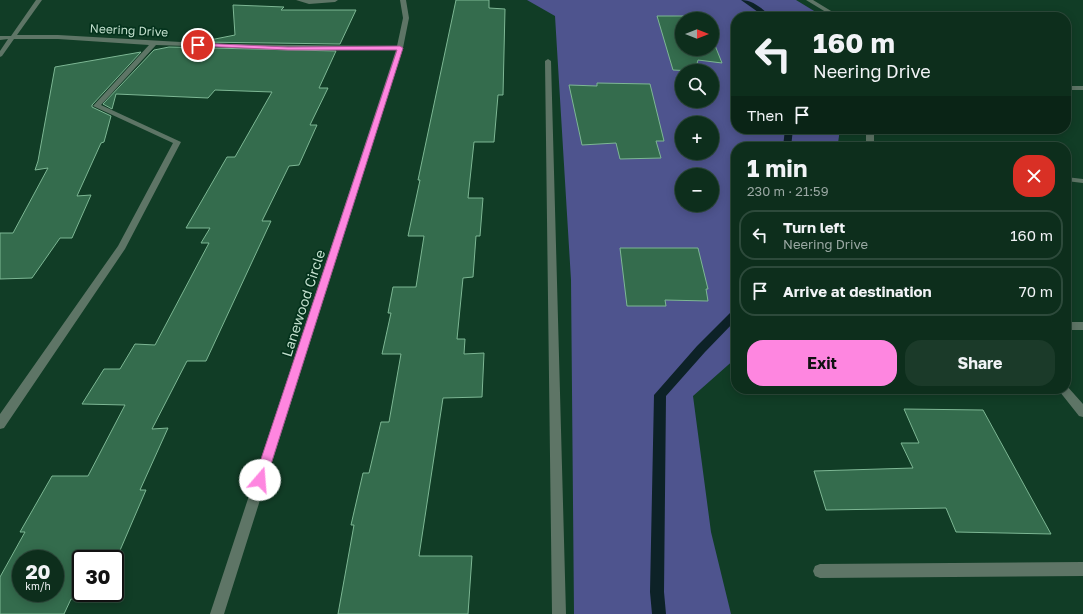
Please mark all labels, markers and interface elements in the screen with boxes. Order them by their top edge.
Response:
north arrow [675,12,719,56]
map controls [675,12,719,212]
street label: Neering Drive [89,20,169,40]
text: 160 m [813,26,895,59]
pin [181,28,215,62]
icon: left [747,28,799,80]
icon: arrive [187,34,209,56]
text: Neering Drive [813,60,931,82]
button: search [675,64,719,108]
icon: arrive [791,104,813,126]
text: Then [747,106,783,124]
button: + [675,116,719,160]
text: 1 min [747,153,807,182]
button: close [1013,155,1055,197]
button: − [675,168,719,212]
text: 230 m · 21:59 [747,183,829,199]
text: Turn left [783,218,845,236]
icon: left [749,224,771,246]
text: 160 m [1010,226,1053,244]
text: Neering Drive [783,236,868,252]
street label: Lanewood Circle [278,247,328,359]
icon: arrive [749,280,771,302]
text: Arrive at destination [783,282,932,300]
text: 70 m [1019,282,1053,300]
button: Exit [747,340,897,386]
button: Share [905,340,1055,386]
position arrow [239,459,281,501]
speed limit sign: 30 [72,550,124,602]
text: 20 [25,559,51,583]
text: km/h [25,580,51,592]

